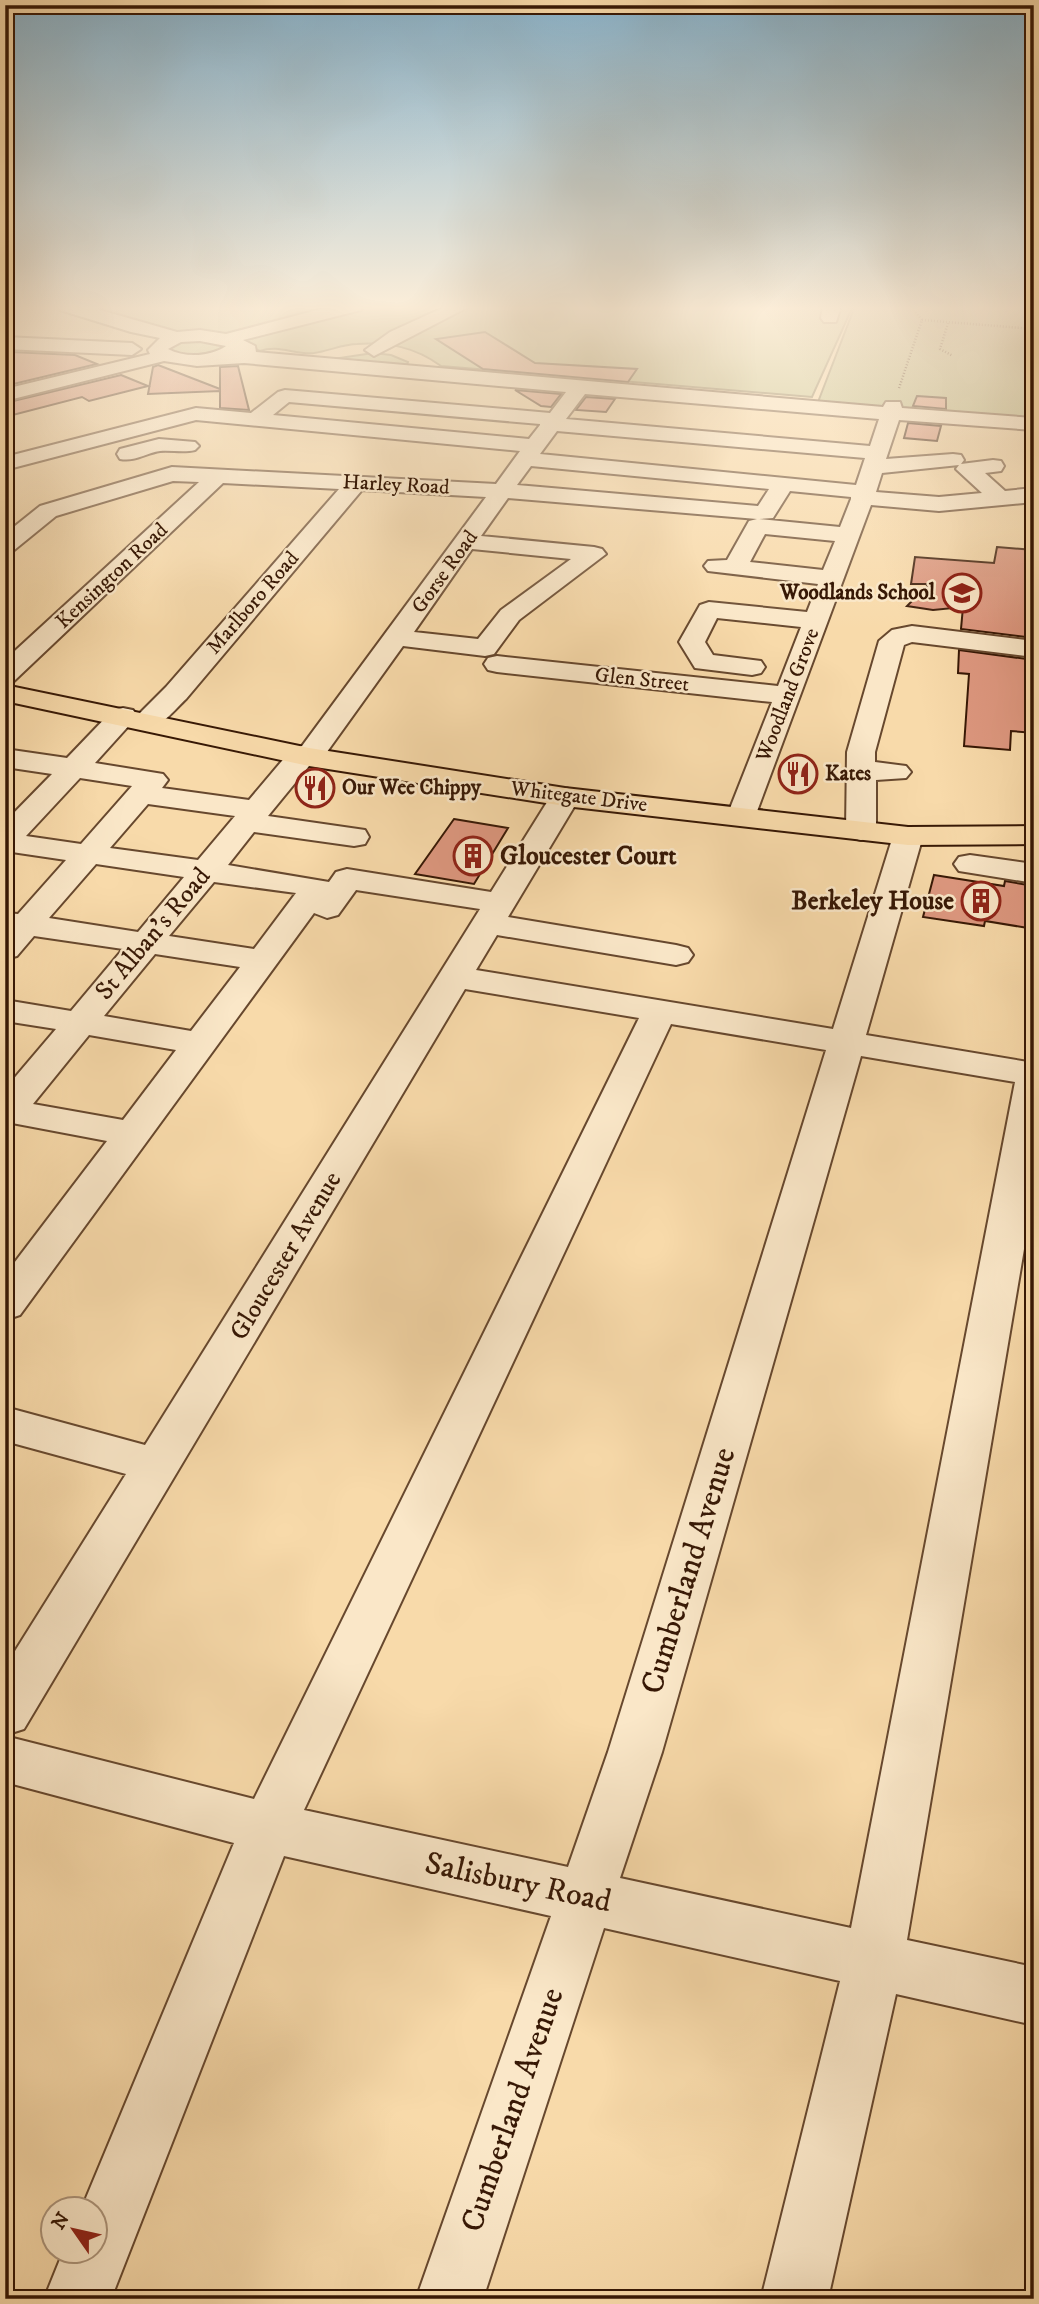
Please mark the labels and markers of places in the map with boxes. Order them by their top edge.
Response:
school or university icon: Woodlands School [941,572,983,614]
place label: Woodlands School [779,580,936,606]
restaurant icon: Kates [777,753,819,795]
place label: Kates [825,761,871,787]
restaurant icon: Our Wee Chippy [294,767,336,809]
place label: Our Wee Chippy [342,775,482,801]
building icon: Gloucester Court [452,835,494,877]
place label: Gloucester Court [500,840,677,873]
building icon: Berkeley House [960,880,1002,922]
place label: Berkeley House [791,885,954,918]

